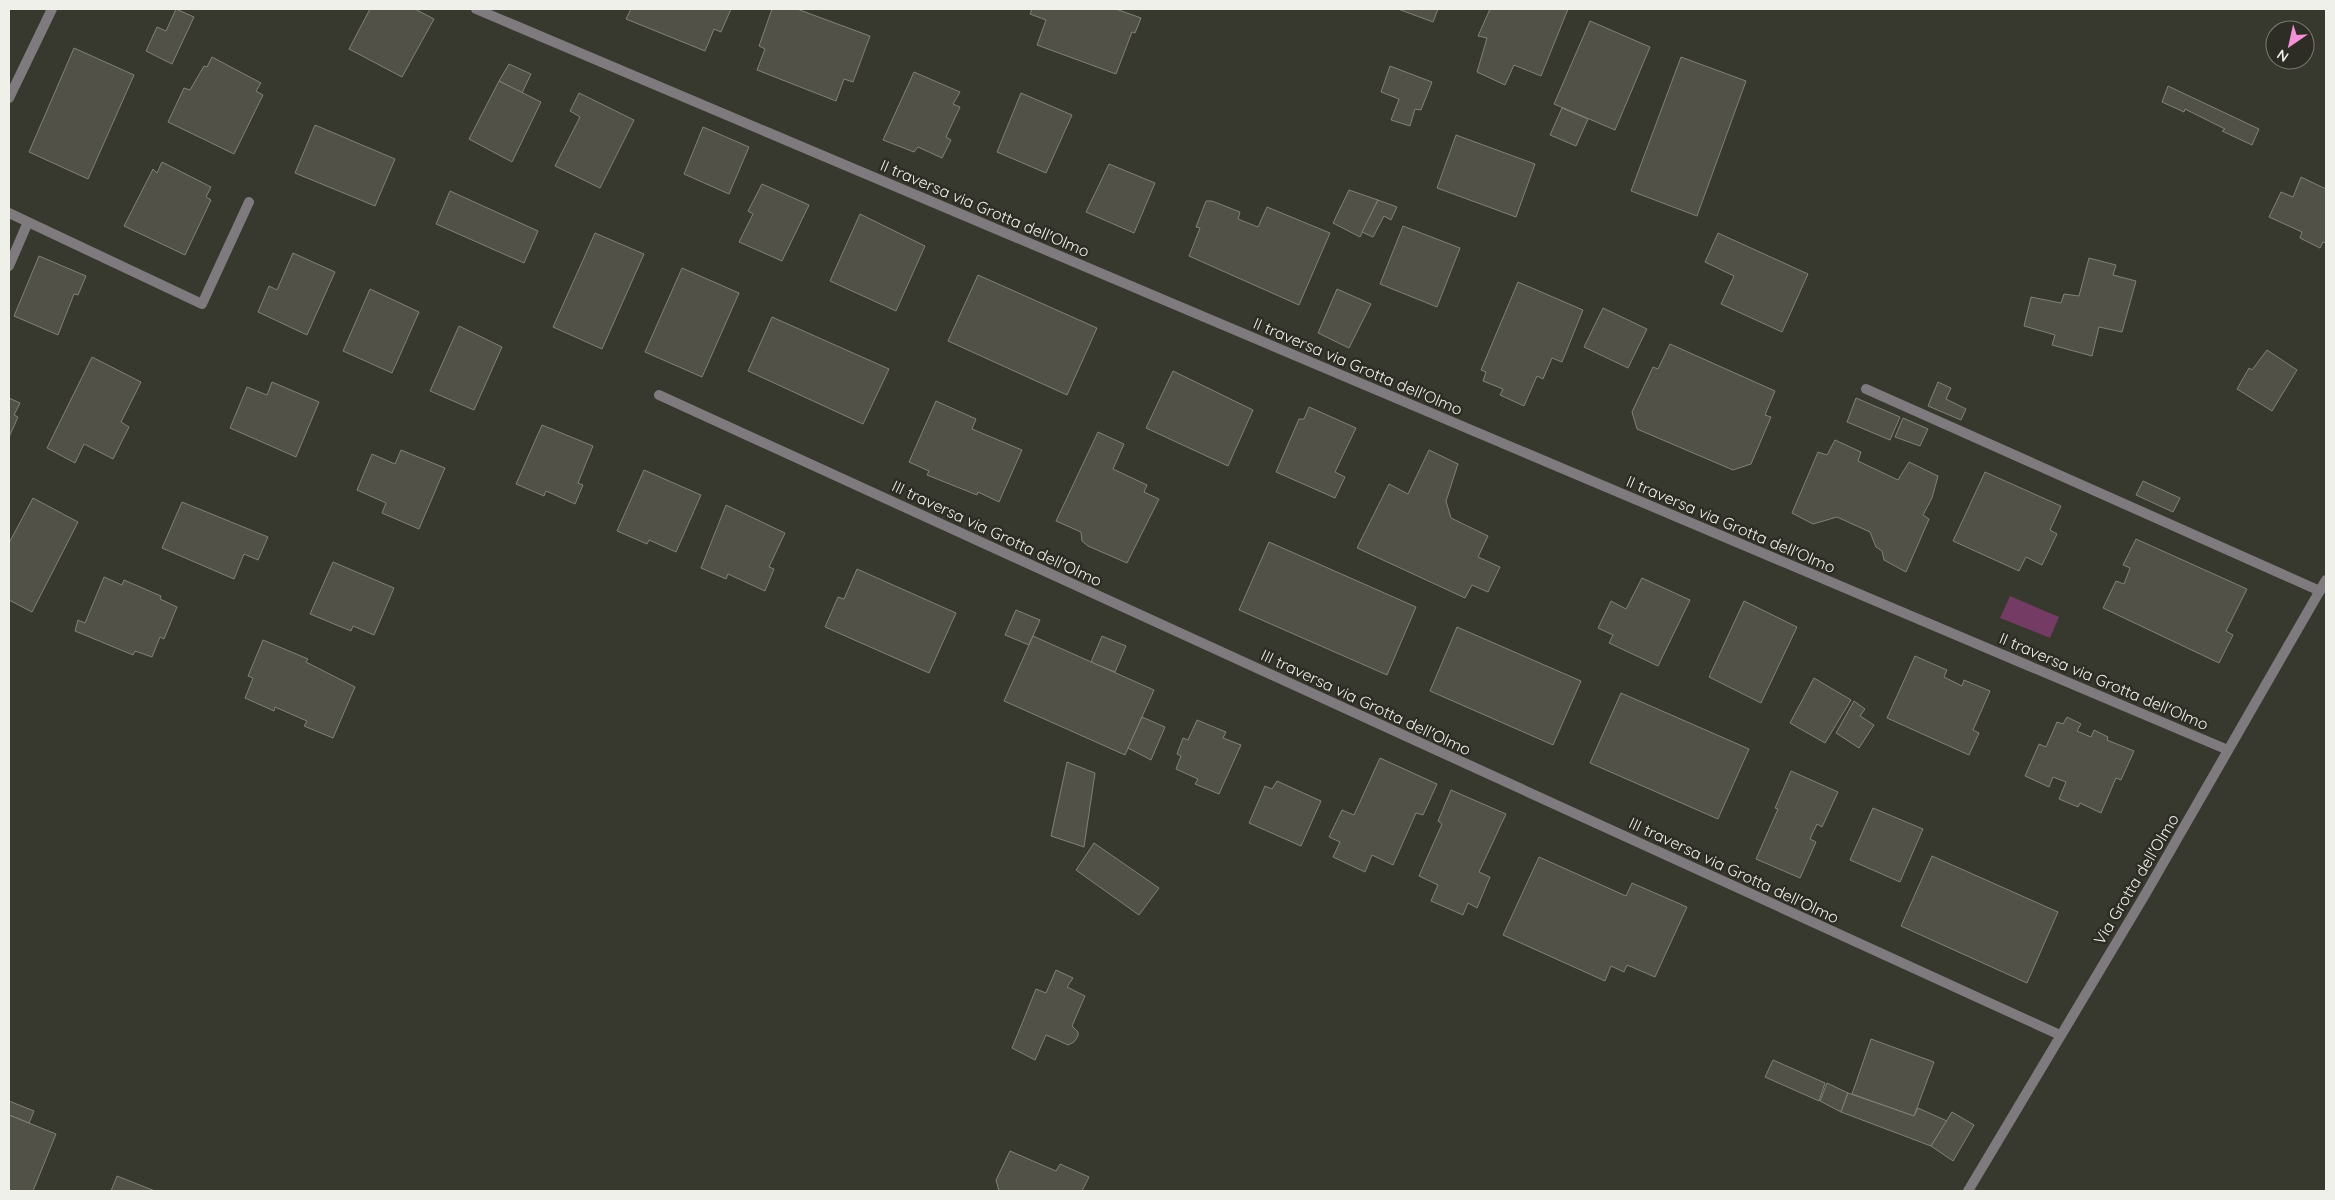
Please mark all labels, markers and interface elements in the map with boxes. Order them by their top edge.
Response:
north arrow [2265,20,2315,70]
text: N [2273,45,2292,66]
street label: II traversa via Grotta dell'Olmo [877,155,1093,261]
street label: II traversa via Grotta dell'Olmo [1250,313,1466,419]
street label: II traversa via Grotta dell'Olmo [1623,471,1839,577]
street label: III traversa via Grotta dell'Olmo [889,475,1105,591]
street label: II traversa via Grotta dell'Olmo [1996,628,2212,734]
street label: III traversa via Grotta dell'Olmo [1258,644,1474,760]
street label: Via Grotta dell'Olmo [2089,810,2183,948]
street label: III traversa via Grotta dell'Olmo [1626,812,1842,928]

